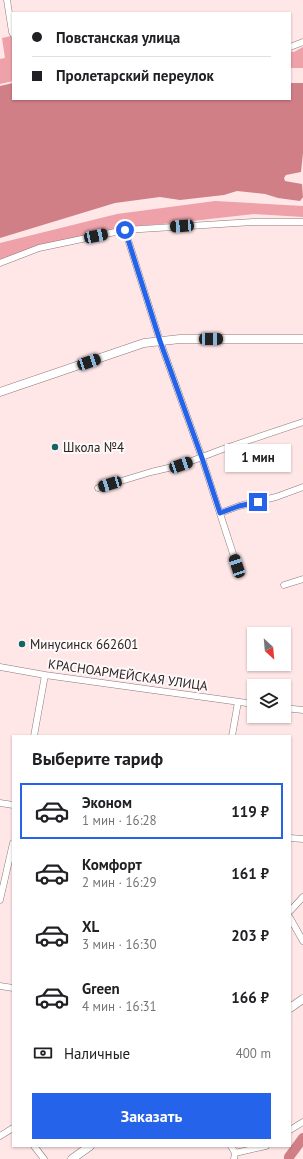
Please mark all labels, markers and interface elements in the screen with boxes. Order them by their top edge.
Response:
text: Повстанская улица [56,28,180,47]
text: Пролетарский переулок [56,66,214,85]
car [170,219,194,233]
route start [116,221,134,239]
car [83,228,109,244]
car [199,333,223,345]
car [76,352,102,372]
place label: Школа №4 [63,439,124,456]
marker: Школа №4 [50,442,60,452]
callout: 1 мин [225,444,291,472]
text: 1 мин [241,449,275,466]
car [168,455,194,475]
car [97,475,123,493]
route end [249,493,267,511]
car [228,553,246,579]
north arrow [247,627,291,671]
map controls [247,627,291,723]
place label: Минусинск 662601 [30,636,138,653]
marker: Минусинск 662601 [17,639,27,649]
street label: КРАСНОАРМЕЙСКАЯ УЛИЦА [47,655,209,695]
button: layers [247,679,291,723]
text: Выберите тариф [32,747,163,770]
icon: car [34,793,70,829]
text: Эконом [82,793,132,812]
text: 119 ₽ [231,802,269,821]
text: 1 мин · 16:28 [82,812,157,829]
icon: car [34,855,70,891]
text: Комфорт [82,855,142,874]
text: 161 ₽ [231,864,269,883]
text: 2 мин · 16:29 [82,874,157,891]
icon: car [34,917,70,953]
text: XL [82,917,99,936]
text: 203 ₽ [231,926,269,945]
text: 3 мин · 16:30 [82,936,157,953]
icon: car [34,979,70,1015]
text: Green [82,979,120,998]
text: 166 ₽ [231,988,269,1007]
text: 4 мин · 16:31 [82,998,157,1015]
icon: cash [32,1042,54,1064]
text: Наличные [64,1044,130,1063]
text: 400 m [236,1045,271,1062]
button: Заказать [32,1093,271,1139]

